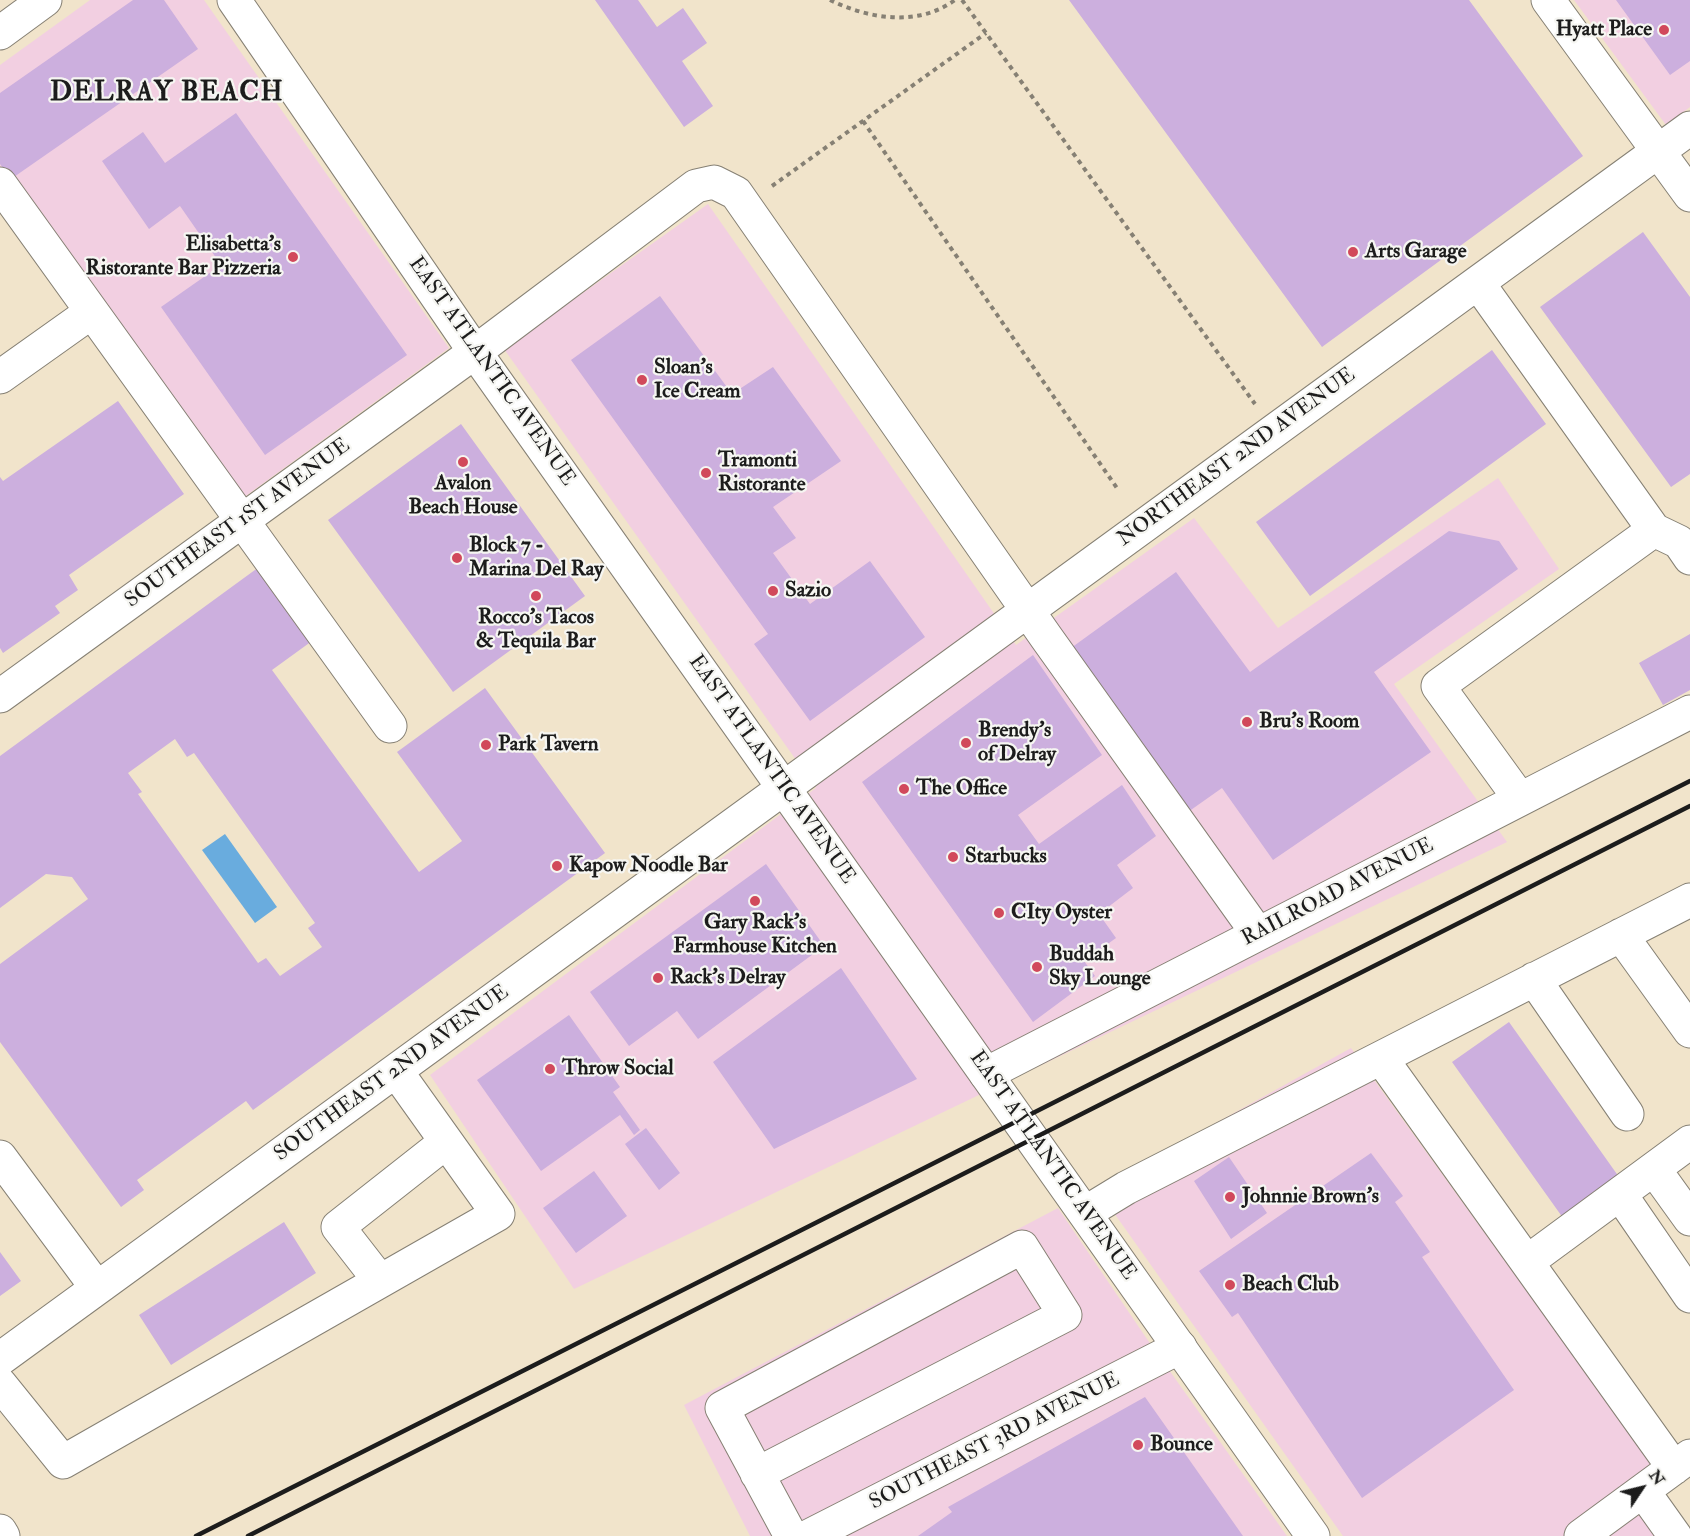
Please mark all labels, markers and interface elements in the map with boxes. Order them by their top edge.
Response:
place label: Hyatt Place [1556,17,1652,43]
marker: Hyatt Place [1657,23,1671,37]
district label: DELRAY BEACH [50,78,284,110]
place label: Elisabetta's Ristorante Bar Pizzeria [86,232,281,282]
place label: Arts Garage [1365,239,1466,265]
marker: Arts Garage [1346,245,1360,259]
marker: Elisabetta's Ristorante Bar Pizzeria [286,250,300,264]
street label: EAST ATLANTIC AVENUE [402,253,580,491]
place label: Sloan's Ice Cream [654,355,741,405]
street label: NORTHEAST 2ND AVENUE [1113,363,1361,553]
marker: Sloan's Ice Cream [635,373,649,387]
street label: SOUTHEAST 1ST AVENUE [121,434,355,614]
place label: Tramonti Ristorante [718,448,805,498]
marker: Avalon Beach House [456,455,470,469]
marker: Tramonti Ristorante [699,466,713,480]
place label: Avalon Beach House [409,471,517,521]
place label: Block 7 - Marina Del Ray [469,533,604,583]
marker: Block 7 - Marina Del Ray [450,551,464,565]
place label: Sazio [785,578,831,604]
marker: Sazio [766,584,780,598]
marker: Rocco's Tacos & Tequila Bar [529,589,543,603]
place label: Rocco's Tacos & Tequila Bar [476,605,596,655]
street label: EAST ATLANTIC AVENUE [682,651,860,889]
place label: Bru's Room [1259,709,1359,735]
marker: Bru's Room [1240,715,1254,729]
place label: Brendy's of Delray [978,718,1056,768]
place label: Park Tavern [498,732,598,758]
marker: Brendy's of Delray [959,736,973,750]
marker: Park Tavern [479,738,493,752]
place label: The Office [916,776,1007,802]
marker: The Office [897,782,911,796]
street label: RAILROAD AVENUE [1238,834,1438,952]
place label: Starbucks [965,844,1047,870]
marker: Starbucks [946,850,960,864]
place label: Kapow Noodle Bar [569,853,728,879]
marker: Kapow Noodle Bar [550,859,564,873]
marker: Gary Rack's Farmhouse Kitchen [748,894,762,908]
place label: CIty Oyster [1011,900,1112,926]
marker: CIty Oyster [992,906,1006,920]
place label: Gary Rack's Farmhouse Kitchen [673,910,837,960]
place label: Buddah Sky Lounge [1049,942,1151,992]
marker: Buddah Sky Lounge [1030,960,1044,974]
place label: Rack's Delray [670,965,786,991]
marker: Rack's Delray [651,971,665,985]
street label: SOUTHEAST 2ND AVENUE [270,980,514,1168]
street label: EAST ATLANTIC AVENUE [963,1047,1141,1285]
place label: Throw Social [562,1056,674,1082]
marker: Throw Social [543,1062,557,1076]
place label: Johnnie Brown's [1242,1184,1379,1210]
marker: Johnnie Brown's [1223,1190,1237,1204]
place label: Beach Club [1242,1272,1339,1298]
marker: Beach Club [1223,1278,1237,1292]
street label: SOUTHEAST 3RD AVENUE [866,1368,1124,1516]
place label: Bounce [1150,1432,1213,1458]
marker: Bounce [1131,1438,1145,1452]
north arrow [1612,1458,1672,1518]
text: N [1644,1466,1669,1489]

